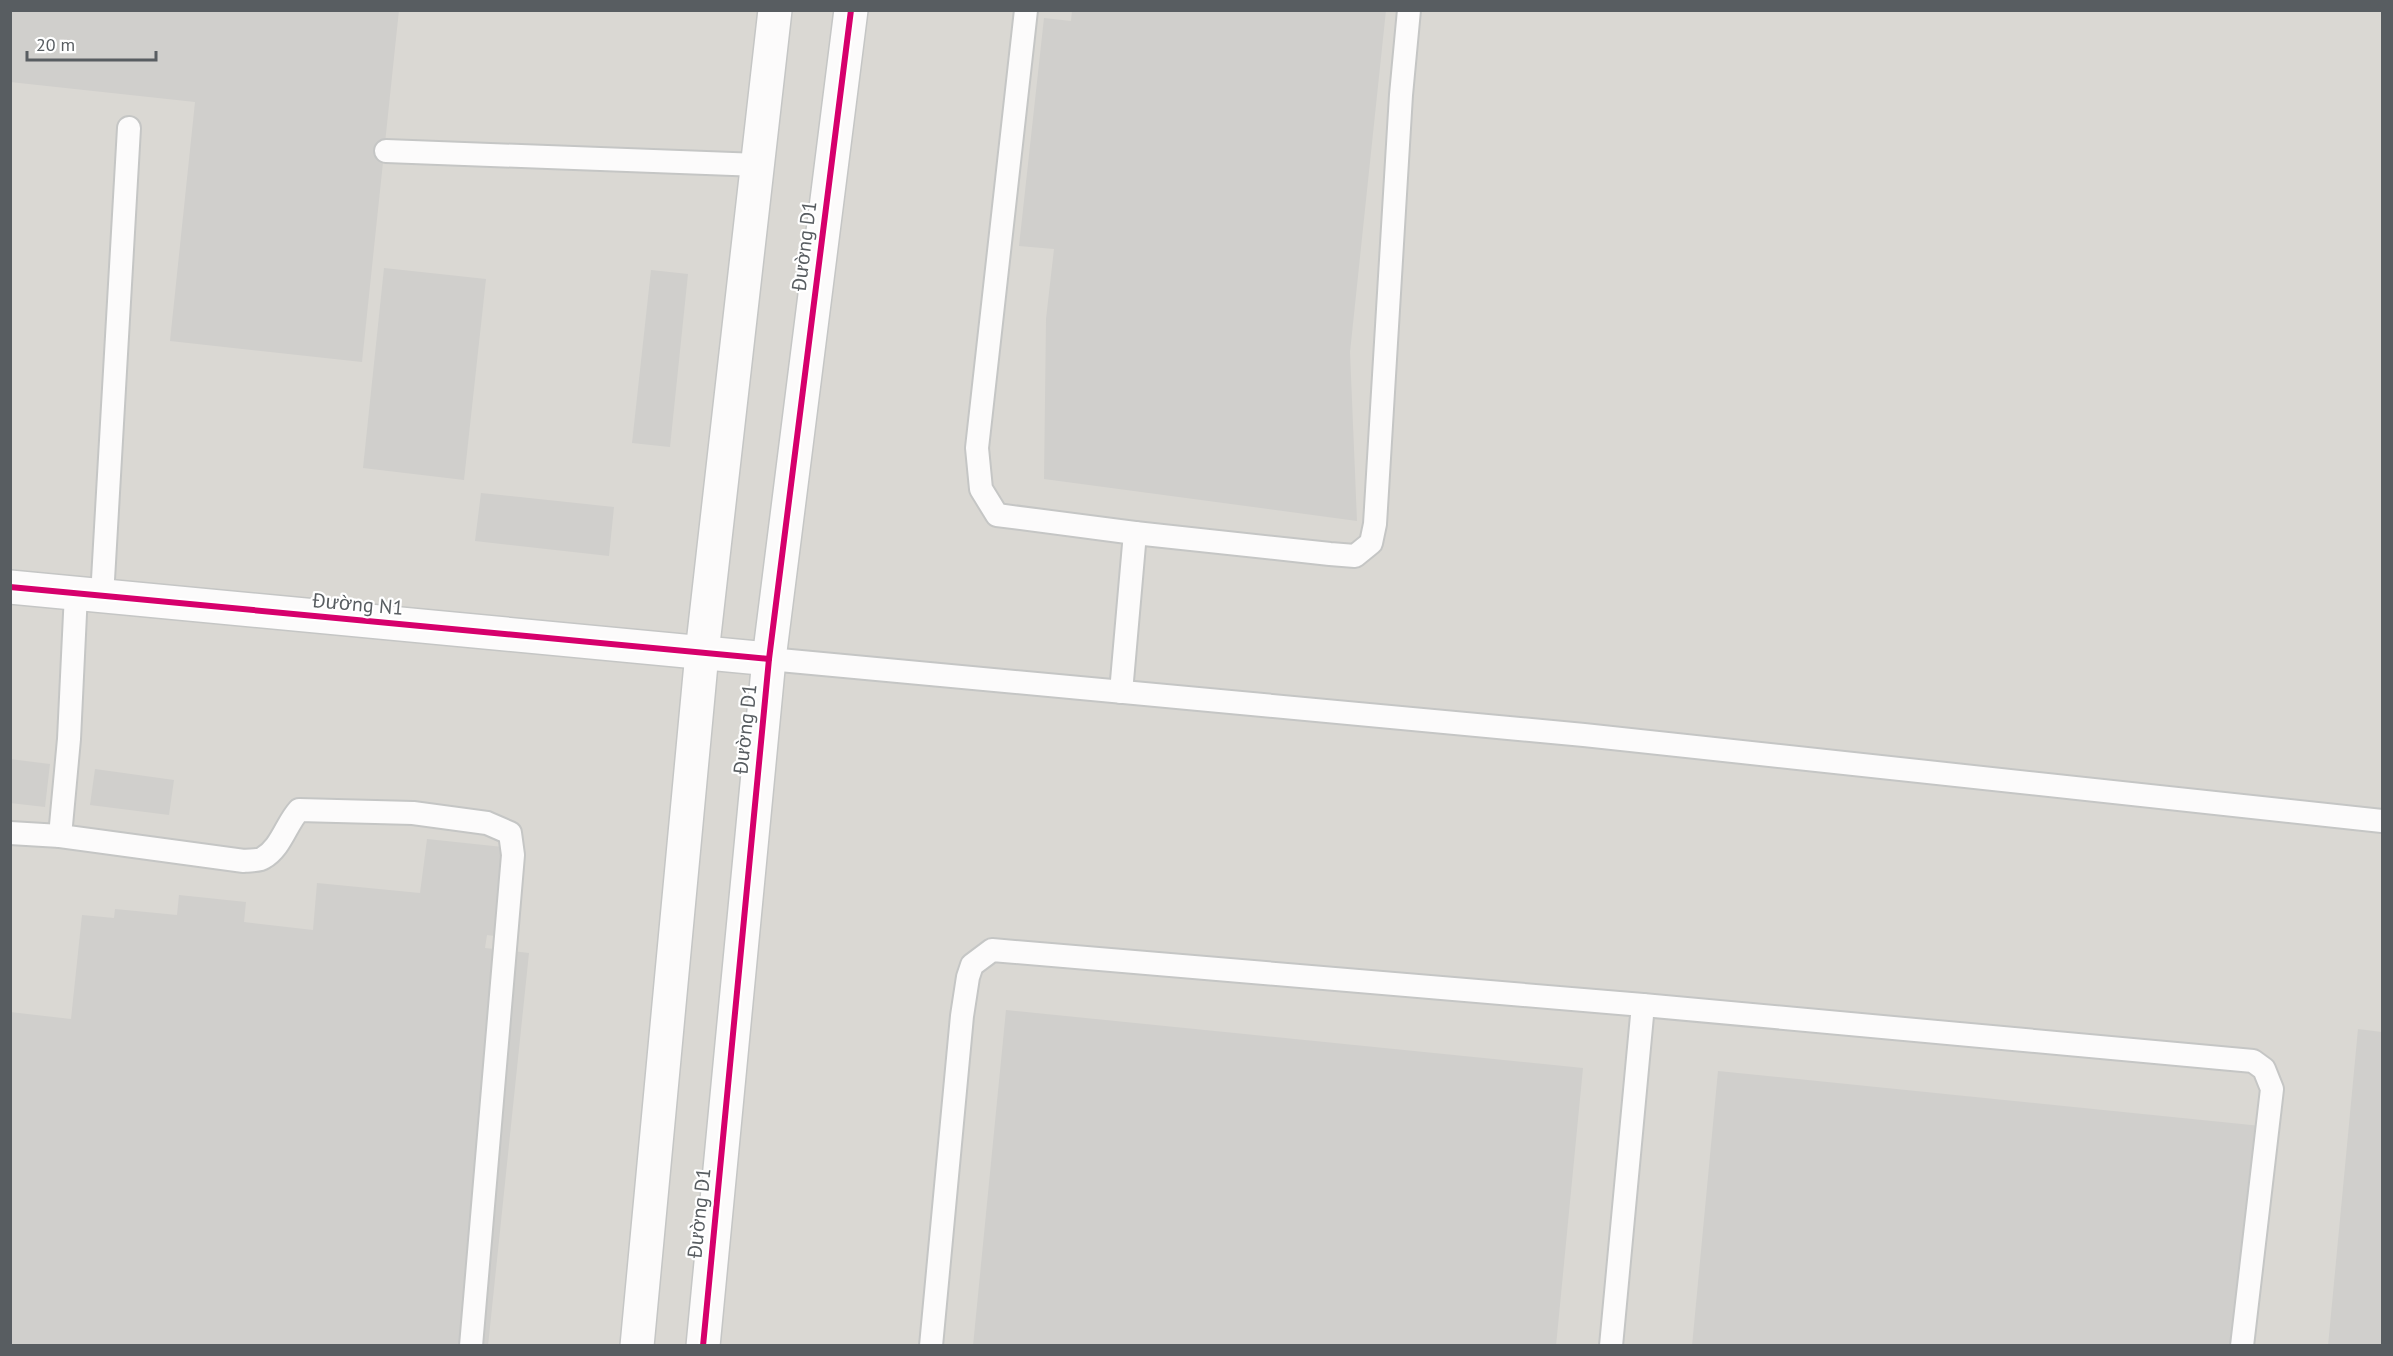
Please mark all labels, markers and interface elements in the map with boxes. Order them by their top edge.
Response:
scale bar [27,24,156,62]
text: 20 m [36,33,75,56]
street label: Đường D1 [785,199,822,294]
street label: Đường N1 [311,587,404,621]
street label: Đường D1 [727,683,763,776]
street label: Đường D1 [681,1167,717,1260]

